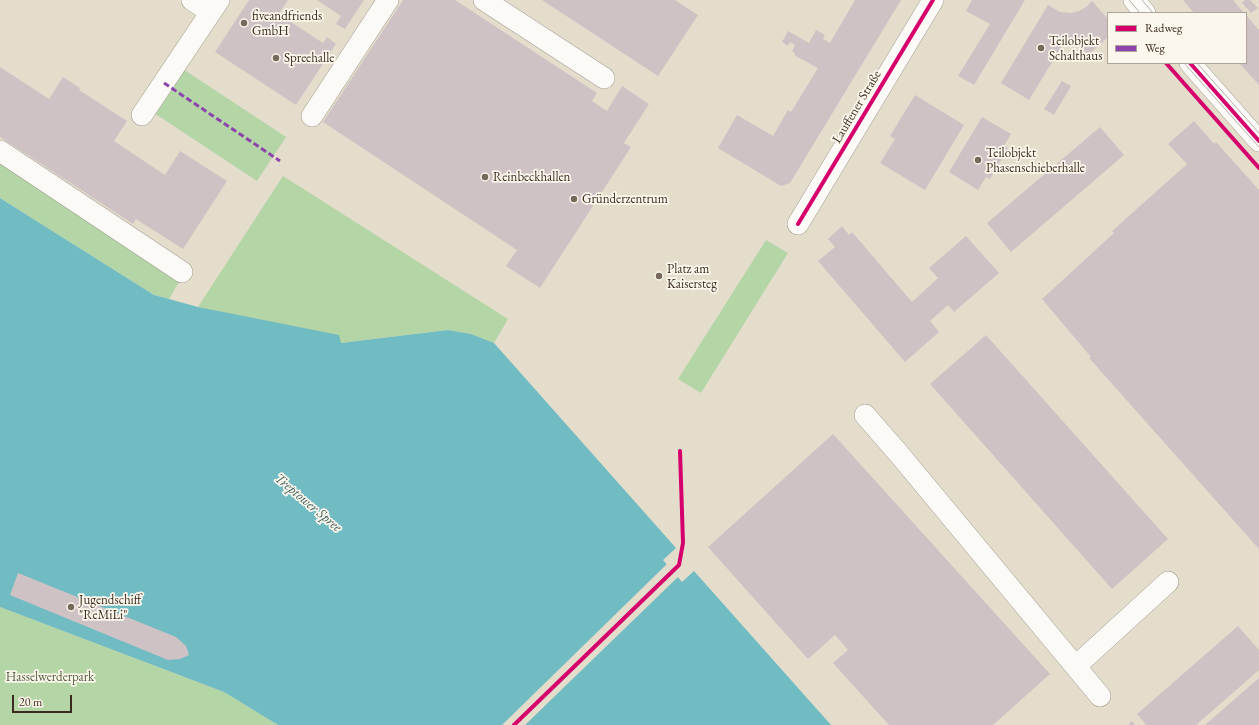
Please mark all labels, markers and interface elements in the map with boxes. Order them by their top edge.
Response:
place label: fiveandfriends GmbH [252,8,322,39]
legend [1107,12,1247,64]
marker: fiveandfriends GmbH [239,18,249,28]
text: Radweg [1145,20,1182,36]
place label: Teilobjekt Schalthaus [1049,33,1102,64]
text: Weg [1145,40,1165,56]
marker: Teilobjekt Schalthaus [1036,43,1046,53]
place label: Spreehalle [284,50,334,66]
marker: Spreehalle [271,53,281,63]
street label: Lauffener Straße [829,68,885,146]
place label: Teilobjekt Phasenschieberhalle [986,145,1085,176]
marker: Teilobjekt Phasenschieberhalle [973,155,983,165]
place label: Reinbeckhallen [493,169,570,185]
marker: Reinbeckhallen [480,172,490,182]
place label: Gründerzentrum [582,191,668,207]
marker: Gründerzentrum [569,194,579,204]
place label: Platz am Kaisersteg [667,261,717,292]
marker: Platz am Kaisersteg [654,271,664,281]
water label: Treptower Spree [271,470,345,536]
place label: Jugendschiff "ReMiLi" [79,592,141,623]
marker: Jugendschiff "ReMiLi" [66,602,76,612]
park label: Hasselwerderpark [6,669,94,685]
scale bar [14,687,74,713]
text: 20 m [19,694,42,710]

